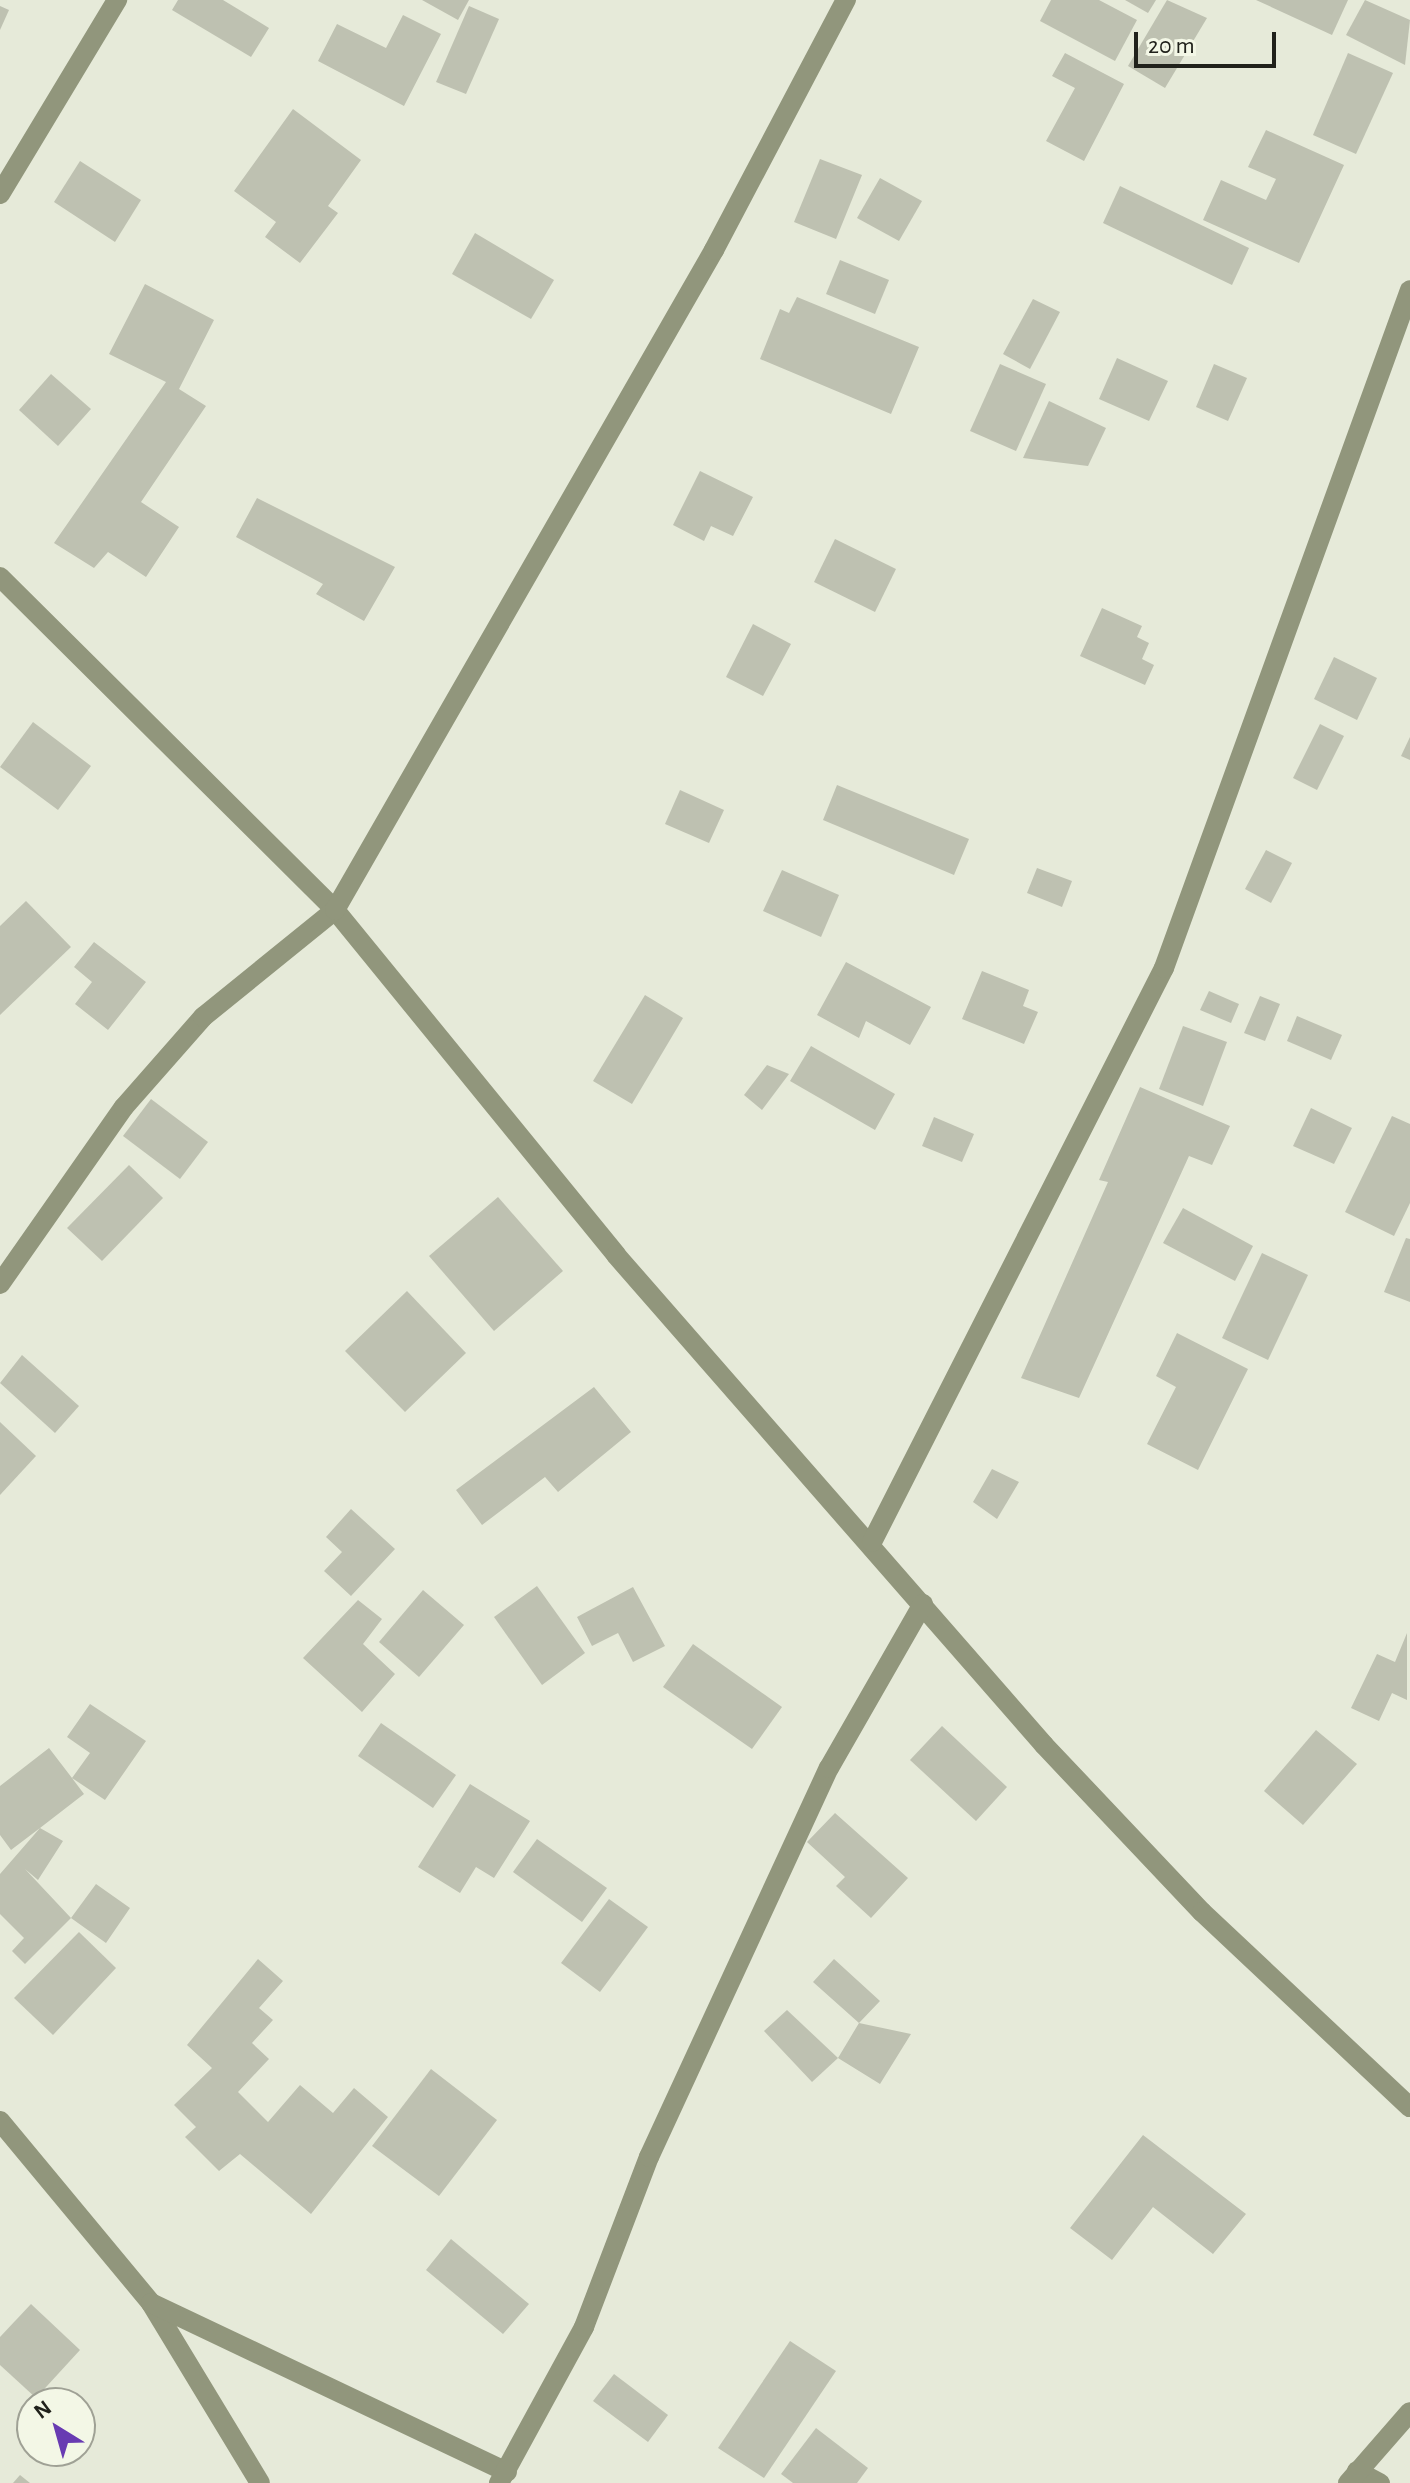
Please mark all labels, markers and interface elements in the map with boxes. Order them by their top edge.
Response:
scale bar [1138,16,1280,66]
text: 20 m [1148,34,1195,58]
north arrow [16,2387,96,2467]
text: N [30,2396,55,2423]

